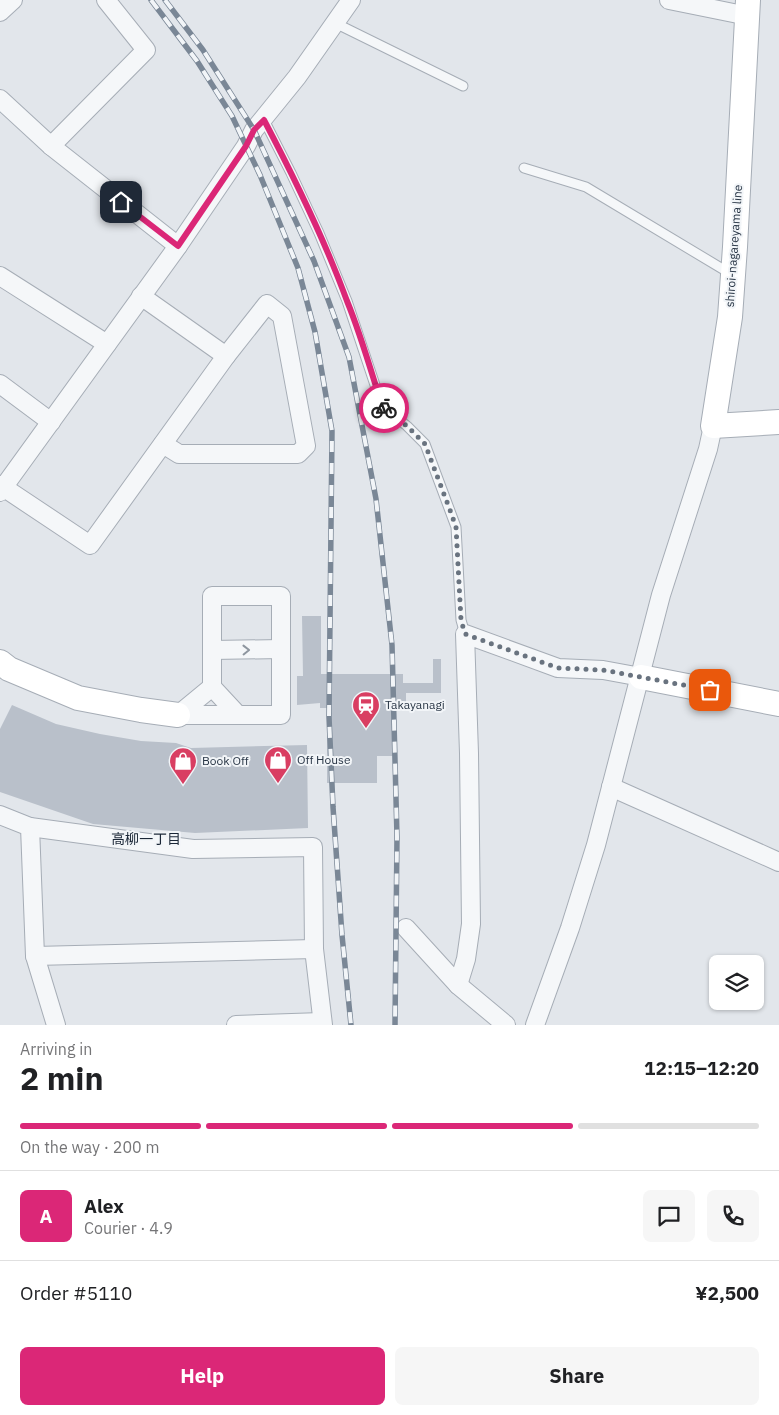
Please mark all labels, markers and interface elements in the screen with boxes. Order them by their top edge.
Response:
pin [100,181,142,223]
street label: shiroi-nagareyama line [722,184,745,308]
icon: home [107,188,135,216]
courier [359,383,409,433]
icon: bike [370,394,398,422]
one-way arrow [243,645,251,655]
pin [689,669,731,711]
icon: bag [696,676,724,704]
station icon: Takayanagi [351,690,381,729]
place label: Takayanagi [385,697,445,712]
shop icon: Off House [263,745,293,784]
shop icon: Book Off [168,746,198,785]
place label: Off House [297,752,351,767]
place label: Book Off [202,753,249,768]
district label: 高柳一丁目 [111,830,181,848]
map controls [709,955,764,1010]
button: layers [709,955,764,1010]
text: Arriving in [20,1039,92,1059]
text: 12:15–12:20 [644,1056,759,1080]
text: 2 min [20,1057,104,1099]
text: On the way · 200 m [20,1137,159,1157]
button: chat [643,1190,695,1242]
button: phone [707,1190,759,1242]
text: Alex [84,1194,124,1218]
text: A [39,1204,53,1228]
text: Courier · 4.9 [84,1218,173,1238]
text: Order #5110 [20,1281,132,1305]
text: ¥2,500 [695,1281,759,1305]
button: Help [20,1347,385,1405]
button: Share [395,1347,759,1405]

